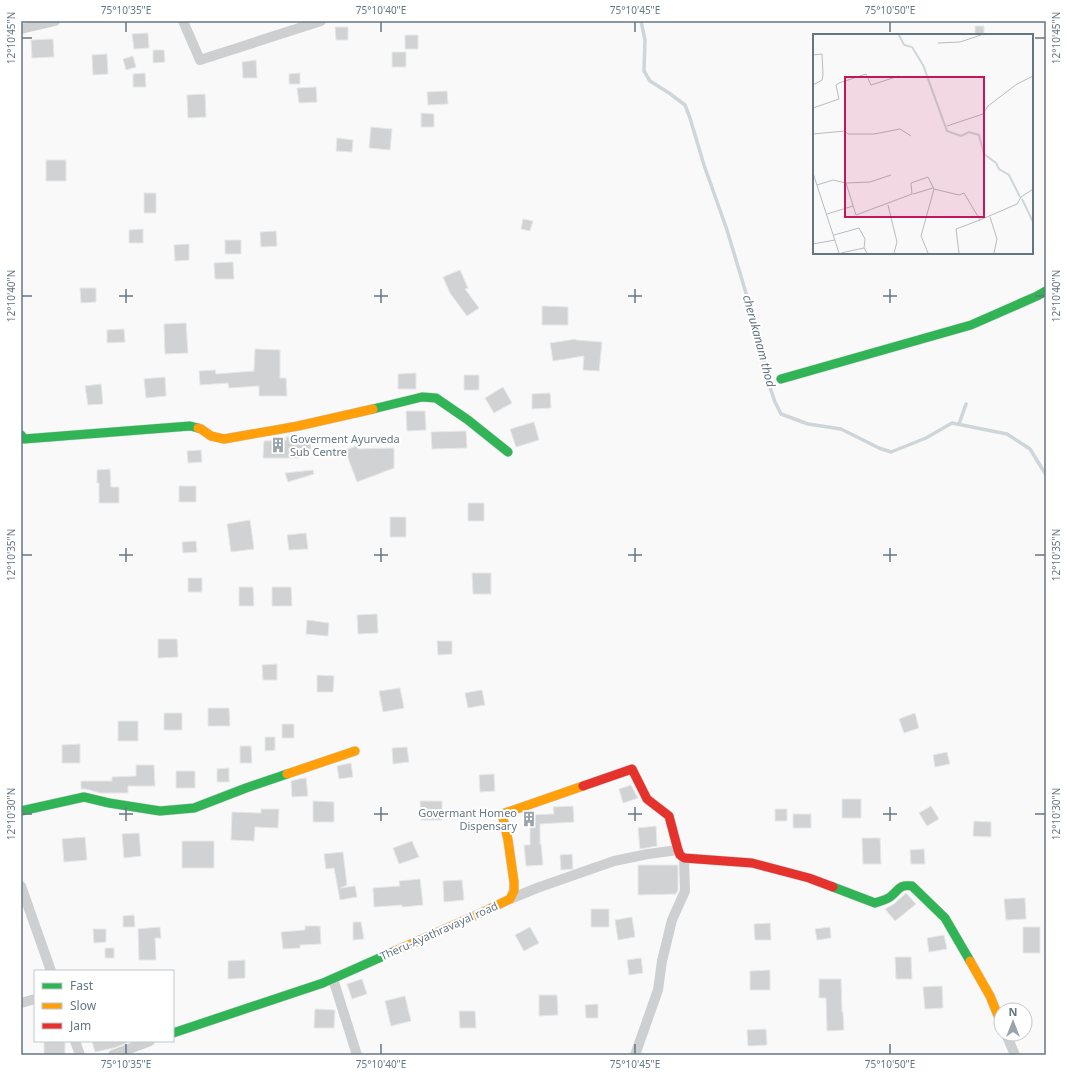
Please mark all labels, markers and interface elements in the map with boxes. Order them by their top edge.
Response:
text: 75°10'35"E [101,3,151,17]
text: 75°10'40"E [356,3,406,17]
text: 75°10'45"E [610,3,660,17]
text: 75°10'50"E [865,3,915,17]
text: 12°10'45"N [4,12,18,64]
text: 12°10'45"N [1049,12,1063,64]
inset map [813,34,1033,254]
text: 12°10'40"N [4,270,18,322]
text: 12°10'40"N [1049,270,1063,322]
water label: cherukanam thod [739,293,780,390]
place label: Goverment Ayurveda Sub Centre [290,431,400,459]
building icon: Goverment Ayurveda Sub Centre [269,436,287,454]
text: 12°10'35"N [4,529,18,581]
text: 12°10'35"N [1049,529,1063,581]
text: 12°10'30"N [4,788,18,840]
text: 12°10'30"N [1049,788,1063,840]
place label: Govermant Homeo Dispensary [418,805,517,833]
building icon: Govermant Homeo Dispensary [520,810,538,828]
street label: Theru-Ayathravayal road [378,898,500,963]
legend [34,970,174,1042]
text: Fast [70,977,94,994]
text: Slow [70,997,97,1014]
north arrow [993,1002,1033,1042]
text: N [1009,1004,1017,1019]
text: Jam [69,1017,91,1034]
text: 75°10'35"E [101,1057,151,1071]
text: 75°10'40"E [356,1057,406,1071]
text: 75°10'45"E [610,1057,660,1071]
text: 75°10'50"E [865,1057,915,1071]

